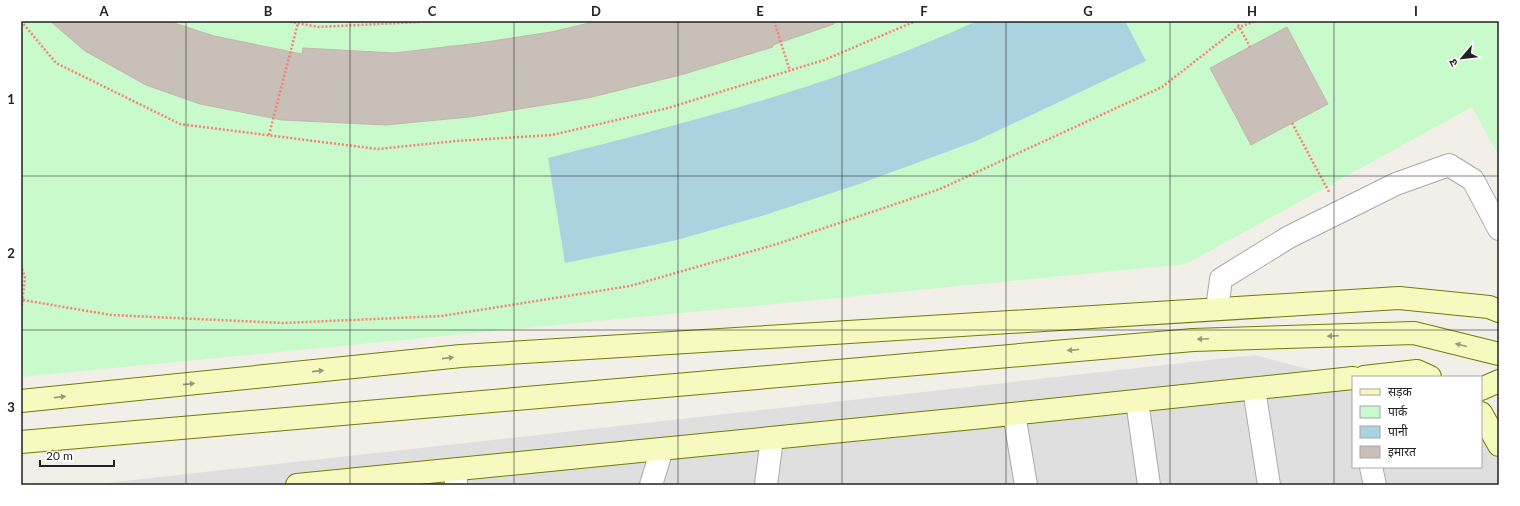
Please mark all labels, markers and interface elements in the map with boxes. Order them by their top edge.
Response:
text: A [98,3,109,19]
text: B [264,3,273,19]
text: C [428,3,437,19]
text: D [591,3,601,19]
text: E [756,3,764,19]
text: F [920,3,928,19]
text: G [1083,3,1093,19]
text: H [1247,3,1257,19]
text: I [1414,3,1418,19]
north arrow [1442,38,1482,78]
text: उ [1445,57,1460,69]
text: 1 [7,91,15,107]
text: 2 [7,245,15,261]
one-way arrow [1327,332,1339,339]
one-way arrow [1197,336,1209,343]
one-way arrow [1455,341,1467,347]
one-way arrow [1067,347,1079,353]
one-way arrow [442,354,454,361]
one-way arrow [312,367,325,374]
legend [1352,376,1482,468]
one-way arrow [183,380,195,387]
text: सड़क [1388,384,1413,399]
one-way arrow [54,394,66,400]
text: 3 [7,399,15,415]
text: पार्क [1388,404,1408,419]
text: पानी [1388,424,1409,439]
scale bar [40,442,114,468]
text: इमारत [1388,444,1417,459]
text: 20 m [46,448,73,463]

